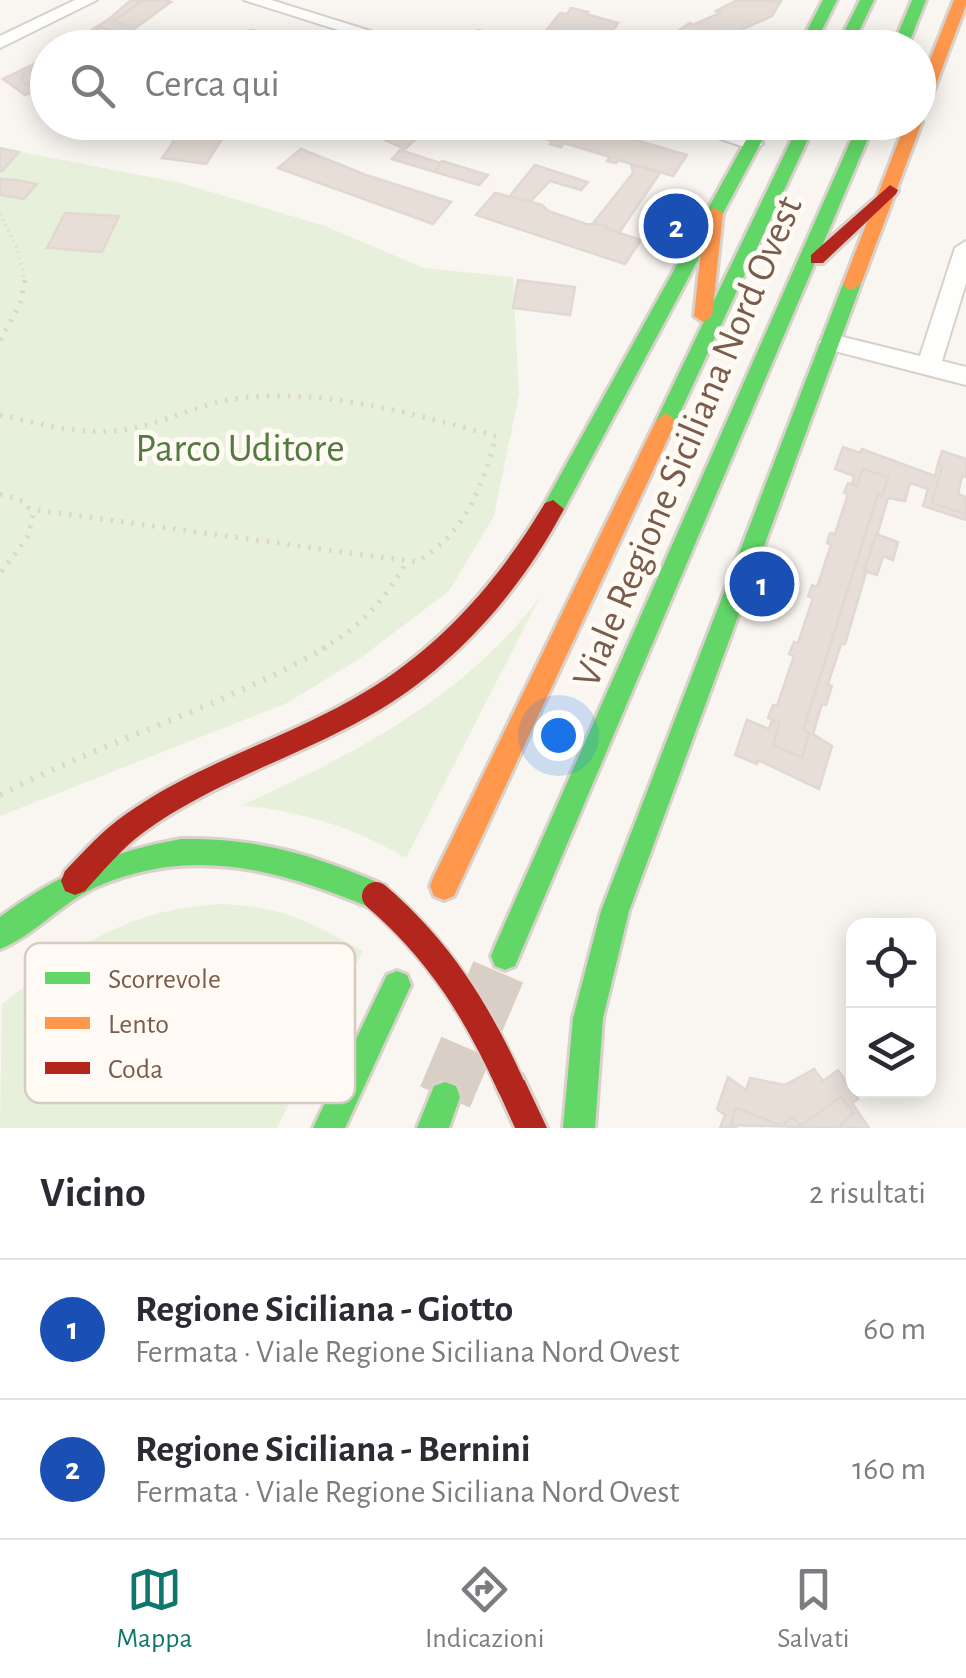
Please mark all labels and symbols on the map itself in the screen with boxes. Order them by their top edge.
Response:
pin: 2 [644,188,708,264]
street label: Viale Regione Siciliana Nord Ovest [566,190,810,693]
park label: Parco Uditore [135,429,345,469]
pin: 1 [730,546,794,622]
your location [533,710,584,761]
legend [25,943,355,1103]
text: Scorrevole [108,966,221,994]
text: Lento [108,1011,169,1039]
text: Coda [108,1056,163,1084]

